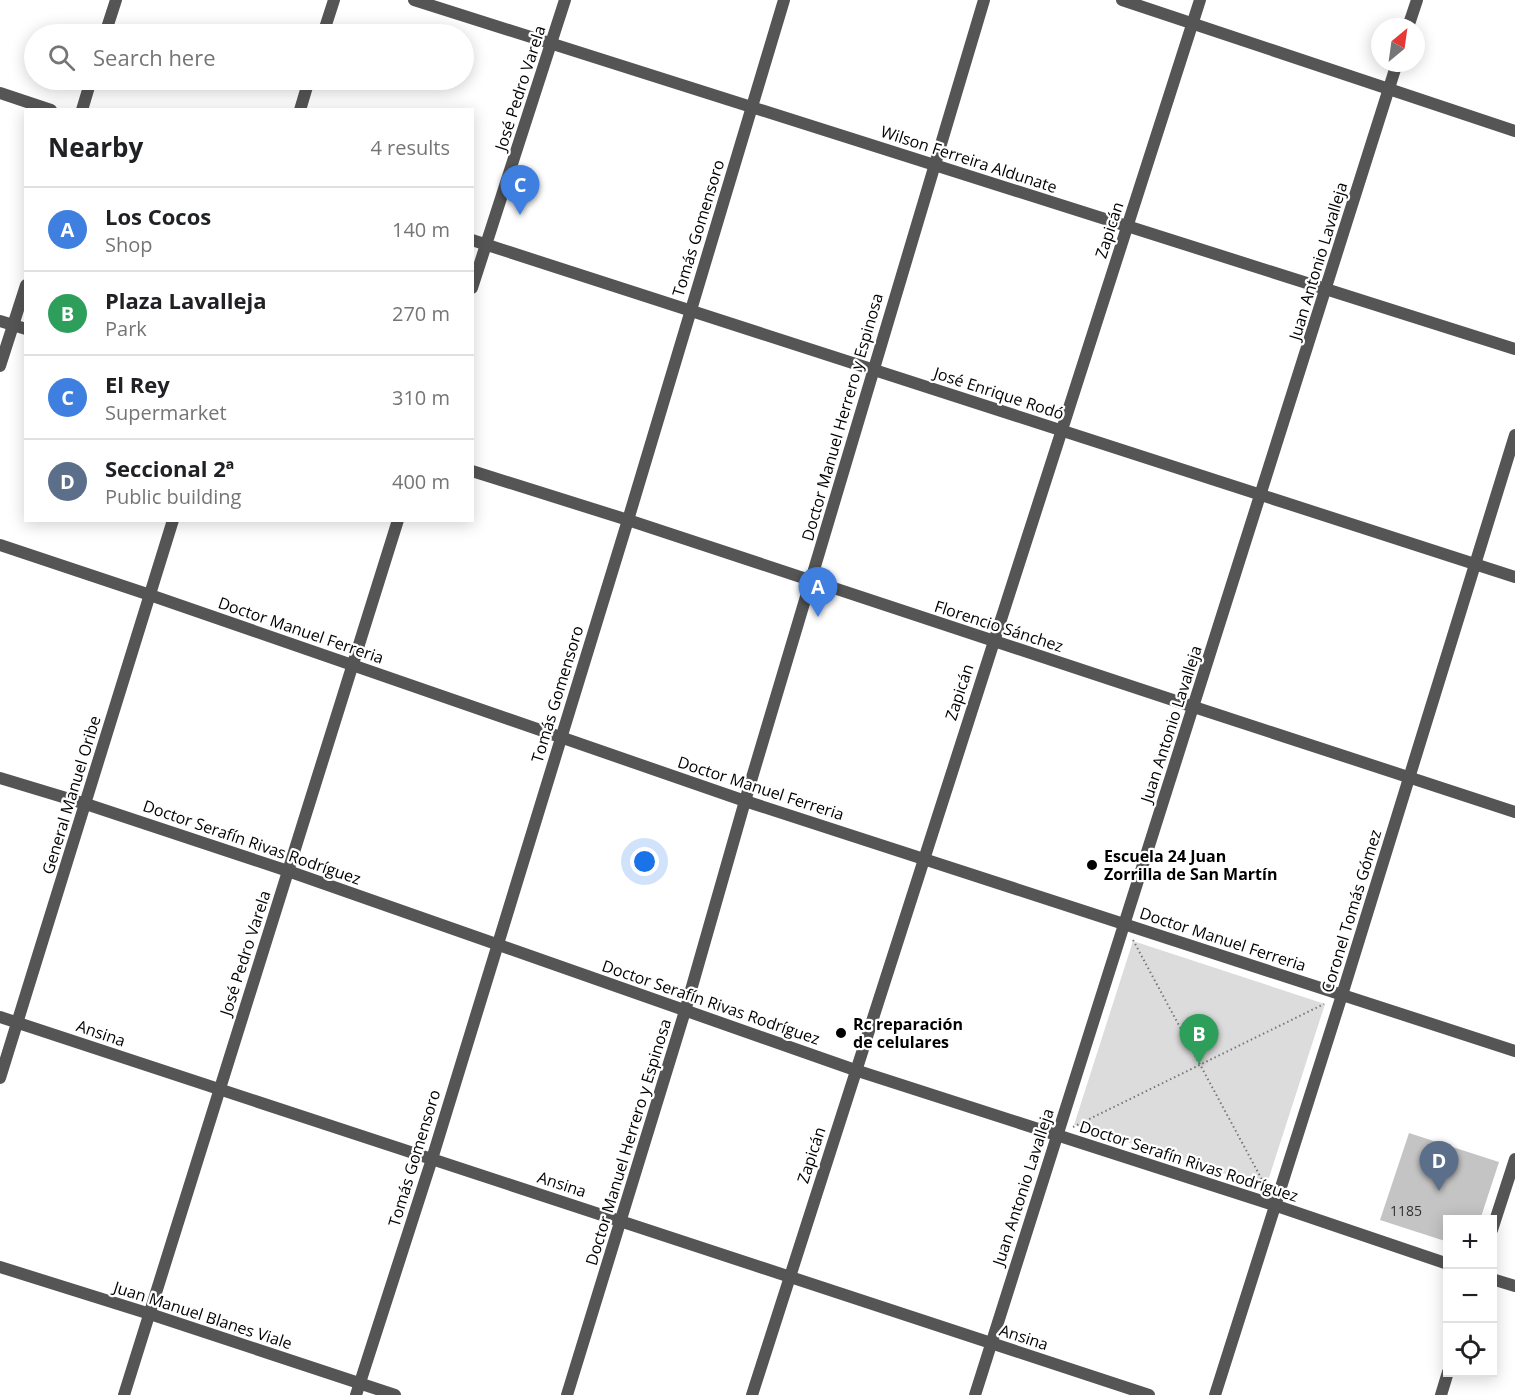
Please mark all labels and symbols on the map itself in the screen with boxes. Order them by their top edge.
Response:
north arrow [1371,18,1425,72]
street label: José Pedro Varela [489,23,551,155]
street label: Wilson Ferreira Aldunate [878,120,1060,198]
street label: Tomás Gomensoro [667,157,729,299]
pin: C [500,166,540,215]
street label: Juan Antonio Lavalleja [1283,179,1352,345]
street label: Zapicán [1090,199,1128,261]
street label: Doctor Manuel Herrero y Espinosa [796,291,888,543]
street label: José Enrique Rodó [929,361,1067,424]
pin: A [798,568,838,617]
street label: Doctor Manuel Ferreria [215,591,387,669]
street label: Florencio Sánchez [932,595,1066,657]
street label: Tomás Gomensoro [526,623,588,765]
street label: Juan Antonio Lavalleja [1135,643,1207,807]
street label: Zapicán [940,661,978,723]
street label: General Manuel Oribe [36,713,106,877]
street label: Doctor Manuel Ferreria [675,751,847,825]
street label: Doctor Serafín Rivas Rodríguez [140,794,364,890]
street label: Coronel Tomás Gómez [1316,827,1386,995]
place label: Escuela 24 Juan Zorrilla de San Martín [1104,845,1277,885]
your location [630,847,659,876]
marker: Escuela 24 Juan Zorrilla de San Martín [1085,858,1099,872]
street label: José Pedro Varela [214,888,276,1020]
street label: Doctor Manuel Ferreria [1137,902,1309,976]
street label: Doctor Serafín Rivas Rodríguez [599,954,823,1050]
place label: Rc reparación de celulares [853,1013,963,1053]
street label: Ansina [74,1014,128,1052]
pin: B [1180,1014,1218,1064]
street label: Doctor Manuel Herrero y Espinosa [580,1016,676,1268]
marker: Rc reparación de celulares [834,1026,848,1040]
street label: Tomás Gomensoro [383,1087,445,1229]
street label: Juan Antonio Lavalleja [987,1106,1059,1270]
street label: Doctor Serafín Rivas Rodríguez [1077,1115,1301,1207]
street label: Zapicán [792,1124,830,1186]
pin: D [1420,1142,1458,1191]
street label: Ansina [535,1166,589,1202]
house number: 1185 [1390,1201,1422,1220]
street label: Juan Manuel Blanes Viale [109,1275,295,1354]
street label: Ansina [997,1319,1051,1355]

